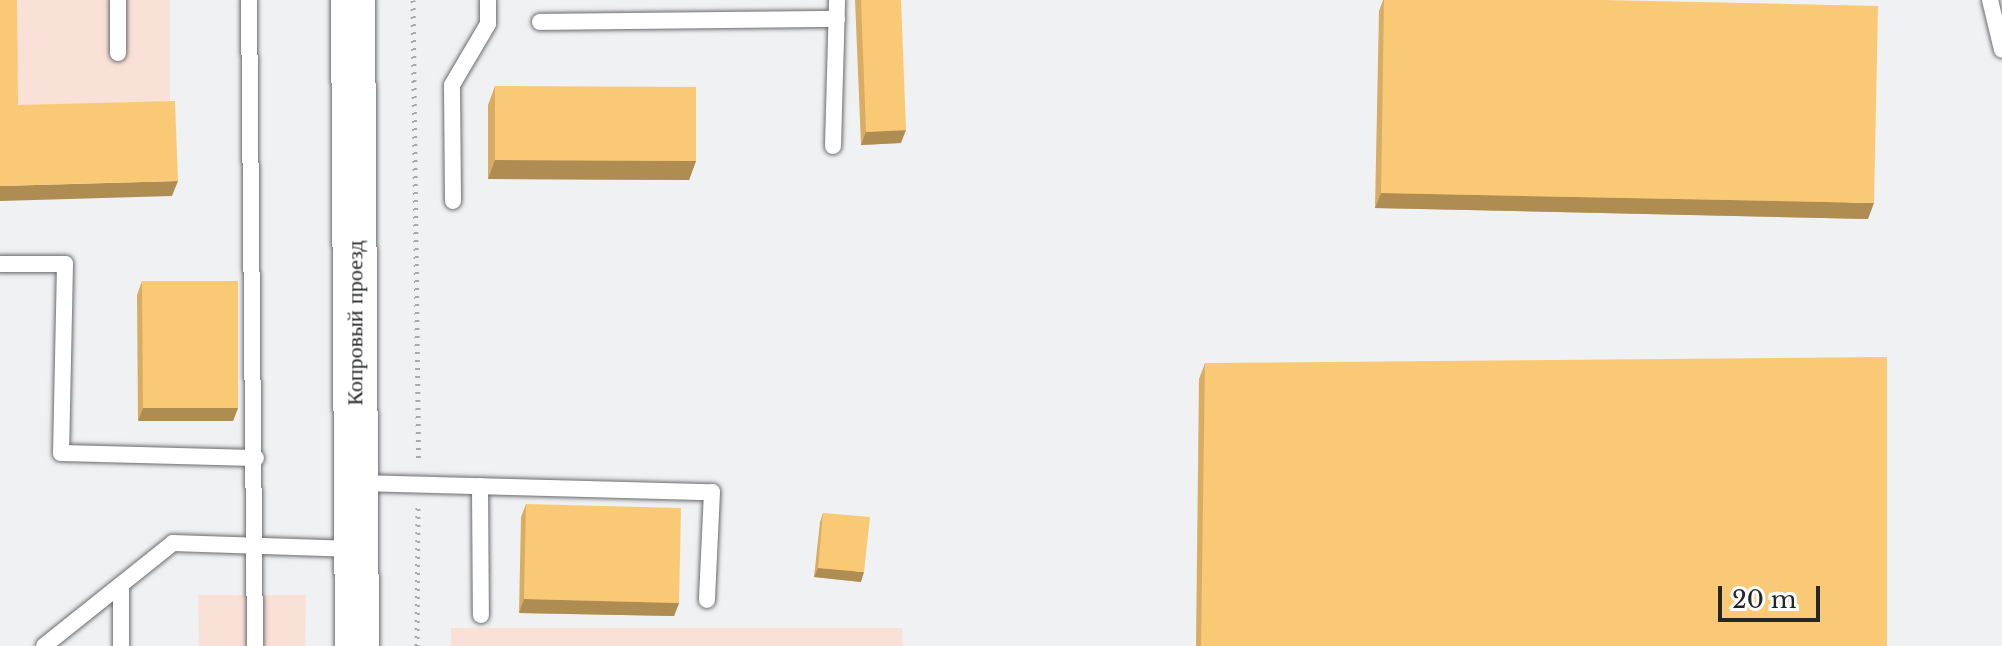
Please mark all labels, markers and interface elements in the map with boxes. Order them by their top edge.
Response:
street label: Копровый проезд [342,240,368,406]
scale bar [1722,570,1824,620]
text: 20 m [1732,585,1797,614]

